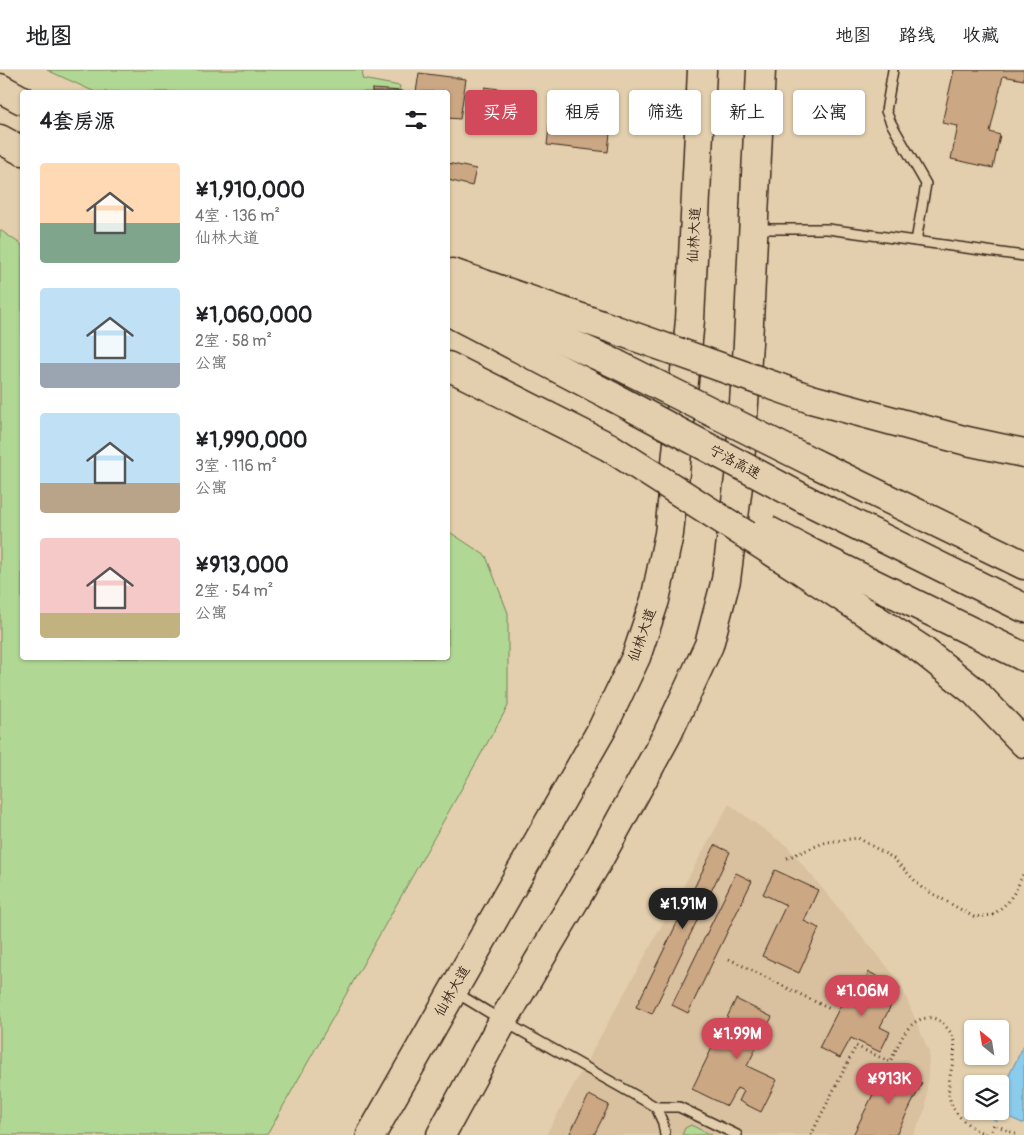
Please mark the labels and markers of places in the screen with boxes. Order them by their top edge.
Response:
pin: ¥1.91M [642,888,724,930]
pin: ¥1.06M [821,974,903,1017]
pin: ¥1.99M [696,1018,778,1060]
pin: ¥913K [854,1062,924,1105]

